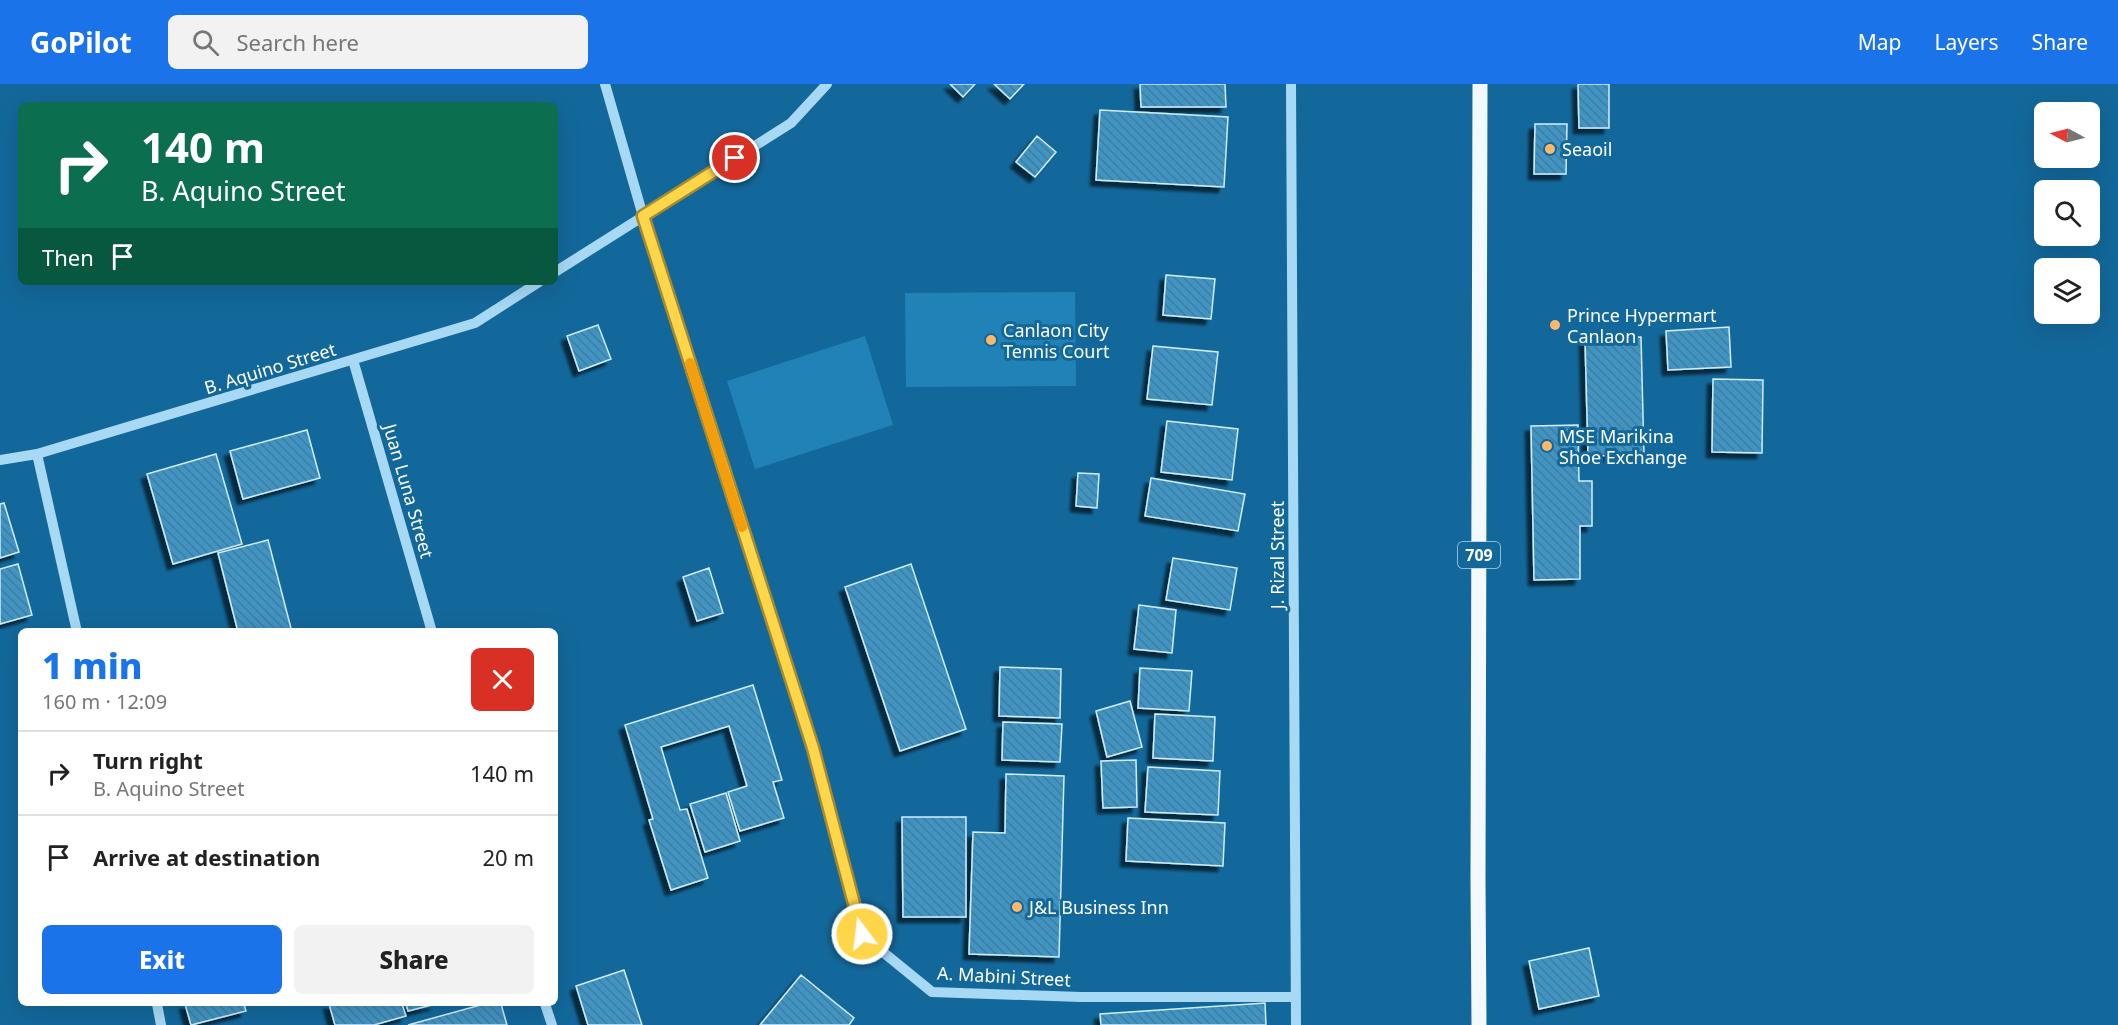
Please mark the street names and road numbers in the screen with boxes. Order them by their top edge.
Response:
street label: B. Aquino Street [201,336,339,399]
street label: Juan Luna Street [378,419,440,561]
street label: J. Rizal Street [1265,500,1289,611]
road number: 709 [1458,542,1500,568]
street label: A. Mabini Street [937,961,1072,992]

